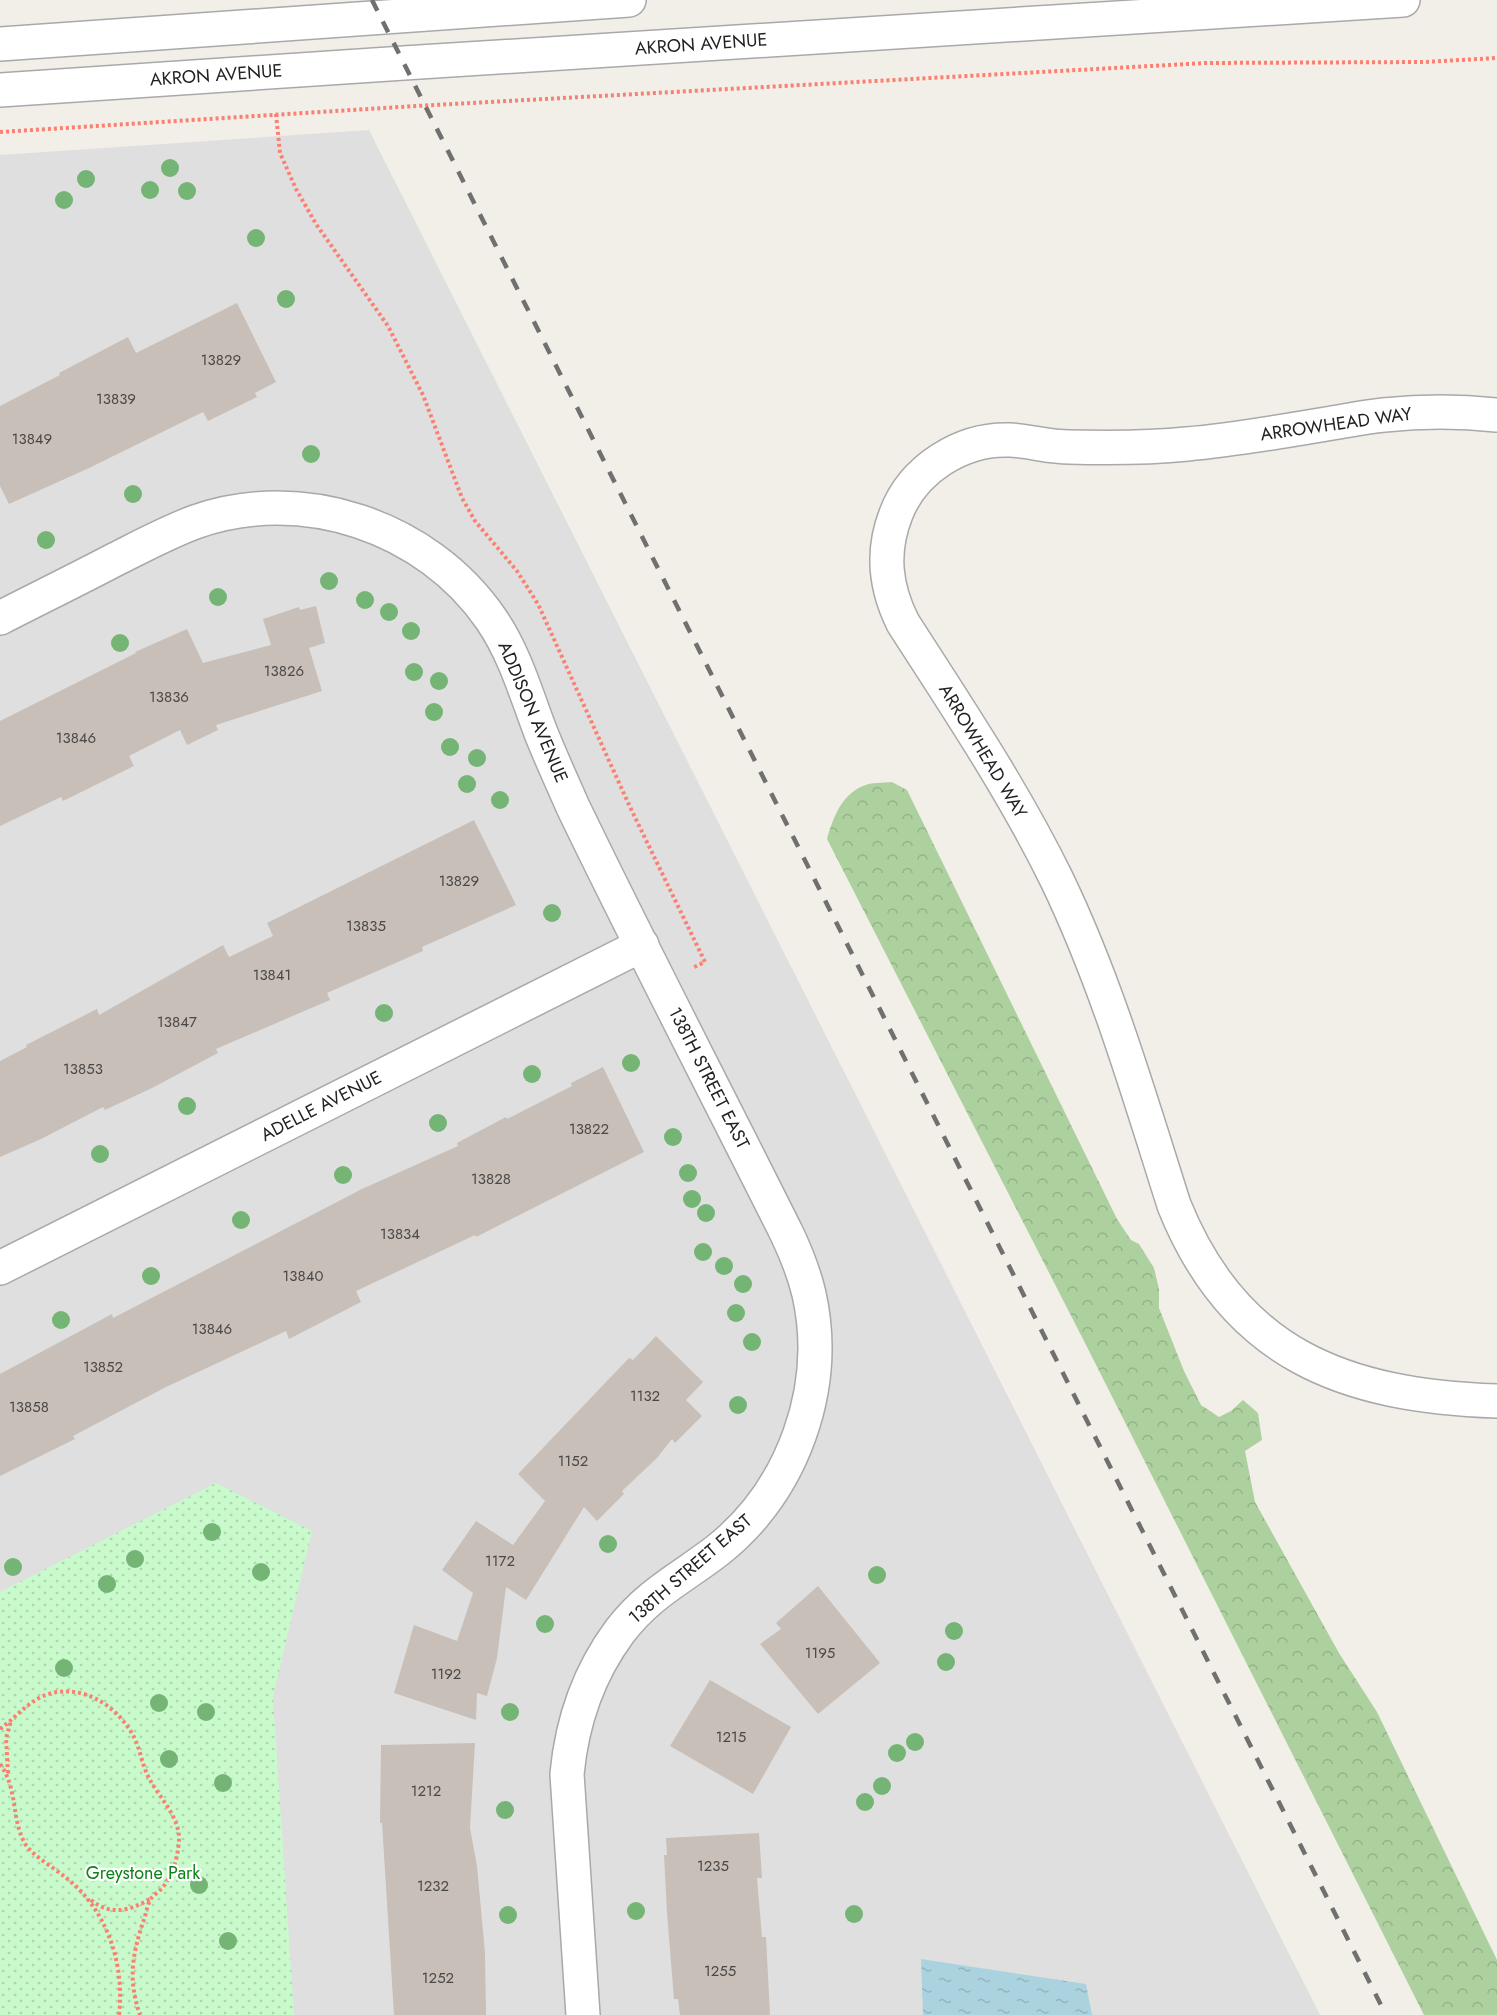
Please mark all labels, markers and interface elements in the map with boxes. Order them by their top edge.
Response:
street label: AKRON AVENUE [634,26,768,62]
street label: AKRON AVENUE [149,57,283,93]
house number: 13829 [201,349,241,371]
house number: 13839 [96,388,136,410]
street label: ARROWHEAD WAY [1259,400,1414,447]
house number: 13849 [12,428,52,450]
street label: ADDISON AVENUE [491,637,575,787]
house number: 13826 [264,660,304,682]
street label: ARROWHEAD WAY [933,679,1034,824]
house number: 13836 [149,686,189,708]
house number: 13846 [56,727,96,749]
house number: 13829 [439,870,479,892]
house number: 13835 [346,915,386,937]
house number: 13841 [253,964,291,986]
street label: 138TH STREET EAST [662,1003,756,1154]
house number: 13847 [157,1011,197,1033]
house number: 13853 [63,1058,103,1080]
street label: ADELLE AVENUE [256,1064,386,1148]
house number: 13822 [569,1118,609,1140]
house number: 13828 [471,1168,511,1190]
house number: 13834 [380,1223,420,1245]
house number: 13840 [283,1265,323,1287]
house number: 13846 [192,1318,232,1340]
house number: 13852 [83,1356,123,1378]
house number: 1132 [630,1385,660,1407]
house number: 13858 [9,1396,49,1418]
house number: 1152 [558,1450,588,1472]
street label: 138TH STREET EAST [623,1508,758,1630]
house number: 1172 [485,1550,515,1572]
house number: 1195 [805,1642,835,1664]
house number: 1192 [431,1663,461,1685]
house number: 1215 [716,1726,746,1748]
house number: 1212 [411,1780,441,1802]
house number: 1235 [697,1855,729,1877]
park label: Greystone Park [86,1860,200,1886]
house number: 1232 [417,1875,449,1897]
house number: 1255 [704,1960,736,1982]
house number: 1252 [422,1967,454,1989]

